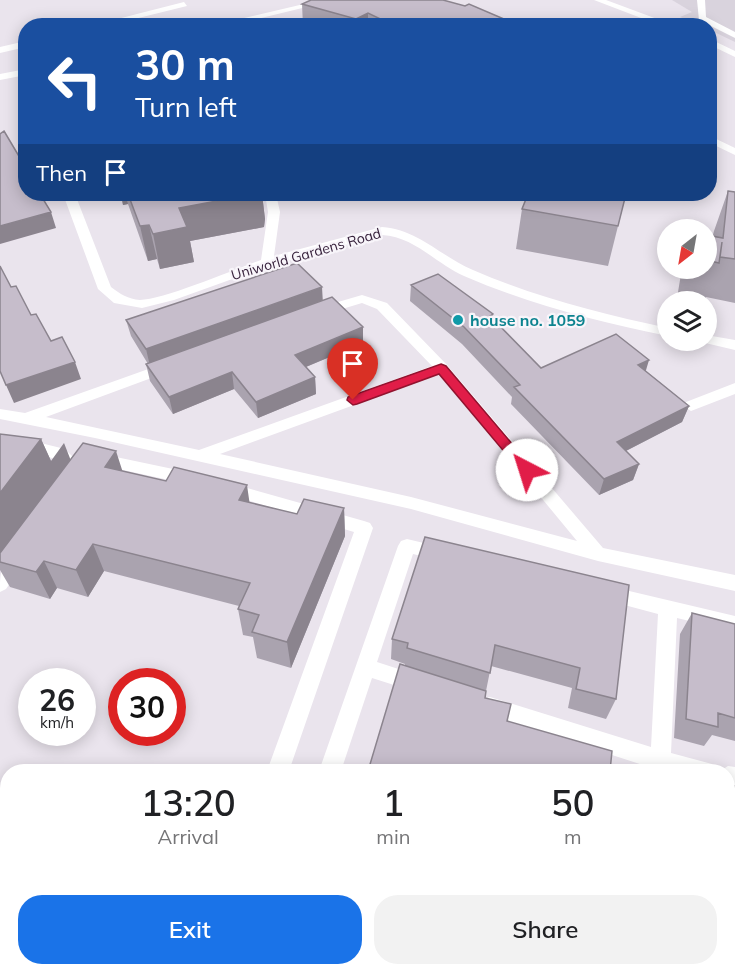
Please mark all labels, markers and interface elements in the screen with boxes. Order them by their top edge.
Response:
text: 30 m [135,38,235,91]
icon: left [36,42,114,120]
text: Turn left [135,90,237,124]
icon: arrive [99,156,132,189]
text: Then [36,159,87,187]
north arrow [657,219,717,279]
map controls [657,219,717,351]
street label: Uniworld Gardens Road [229,224,383,284]
button: layers [657,291,717,351]
place label: house no. 1059 [470,310,585,330]
marker: house no. 1059 [451,313,465,327]
pin [327,338,378,400]
icon: arrive [336,347,369,380]
position arrow [495,438,559,502]
speed limit sign: 30 [108,668,186,746]
text: 26 [39,681,75,719]
text: km/h [40,713,74,732]
text: 13:20 [141,780,236,825]
text: 1 [383,780,404,825]
text: 50 [551,780,594,825]
text: Arrival [158,824,219,849]
text: min [376,824,410,849]
text: m [564,824,581,849]
button: Exit [18,895,362,964]
button: Share [374,895,717,964]

